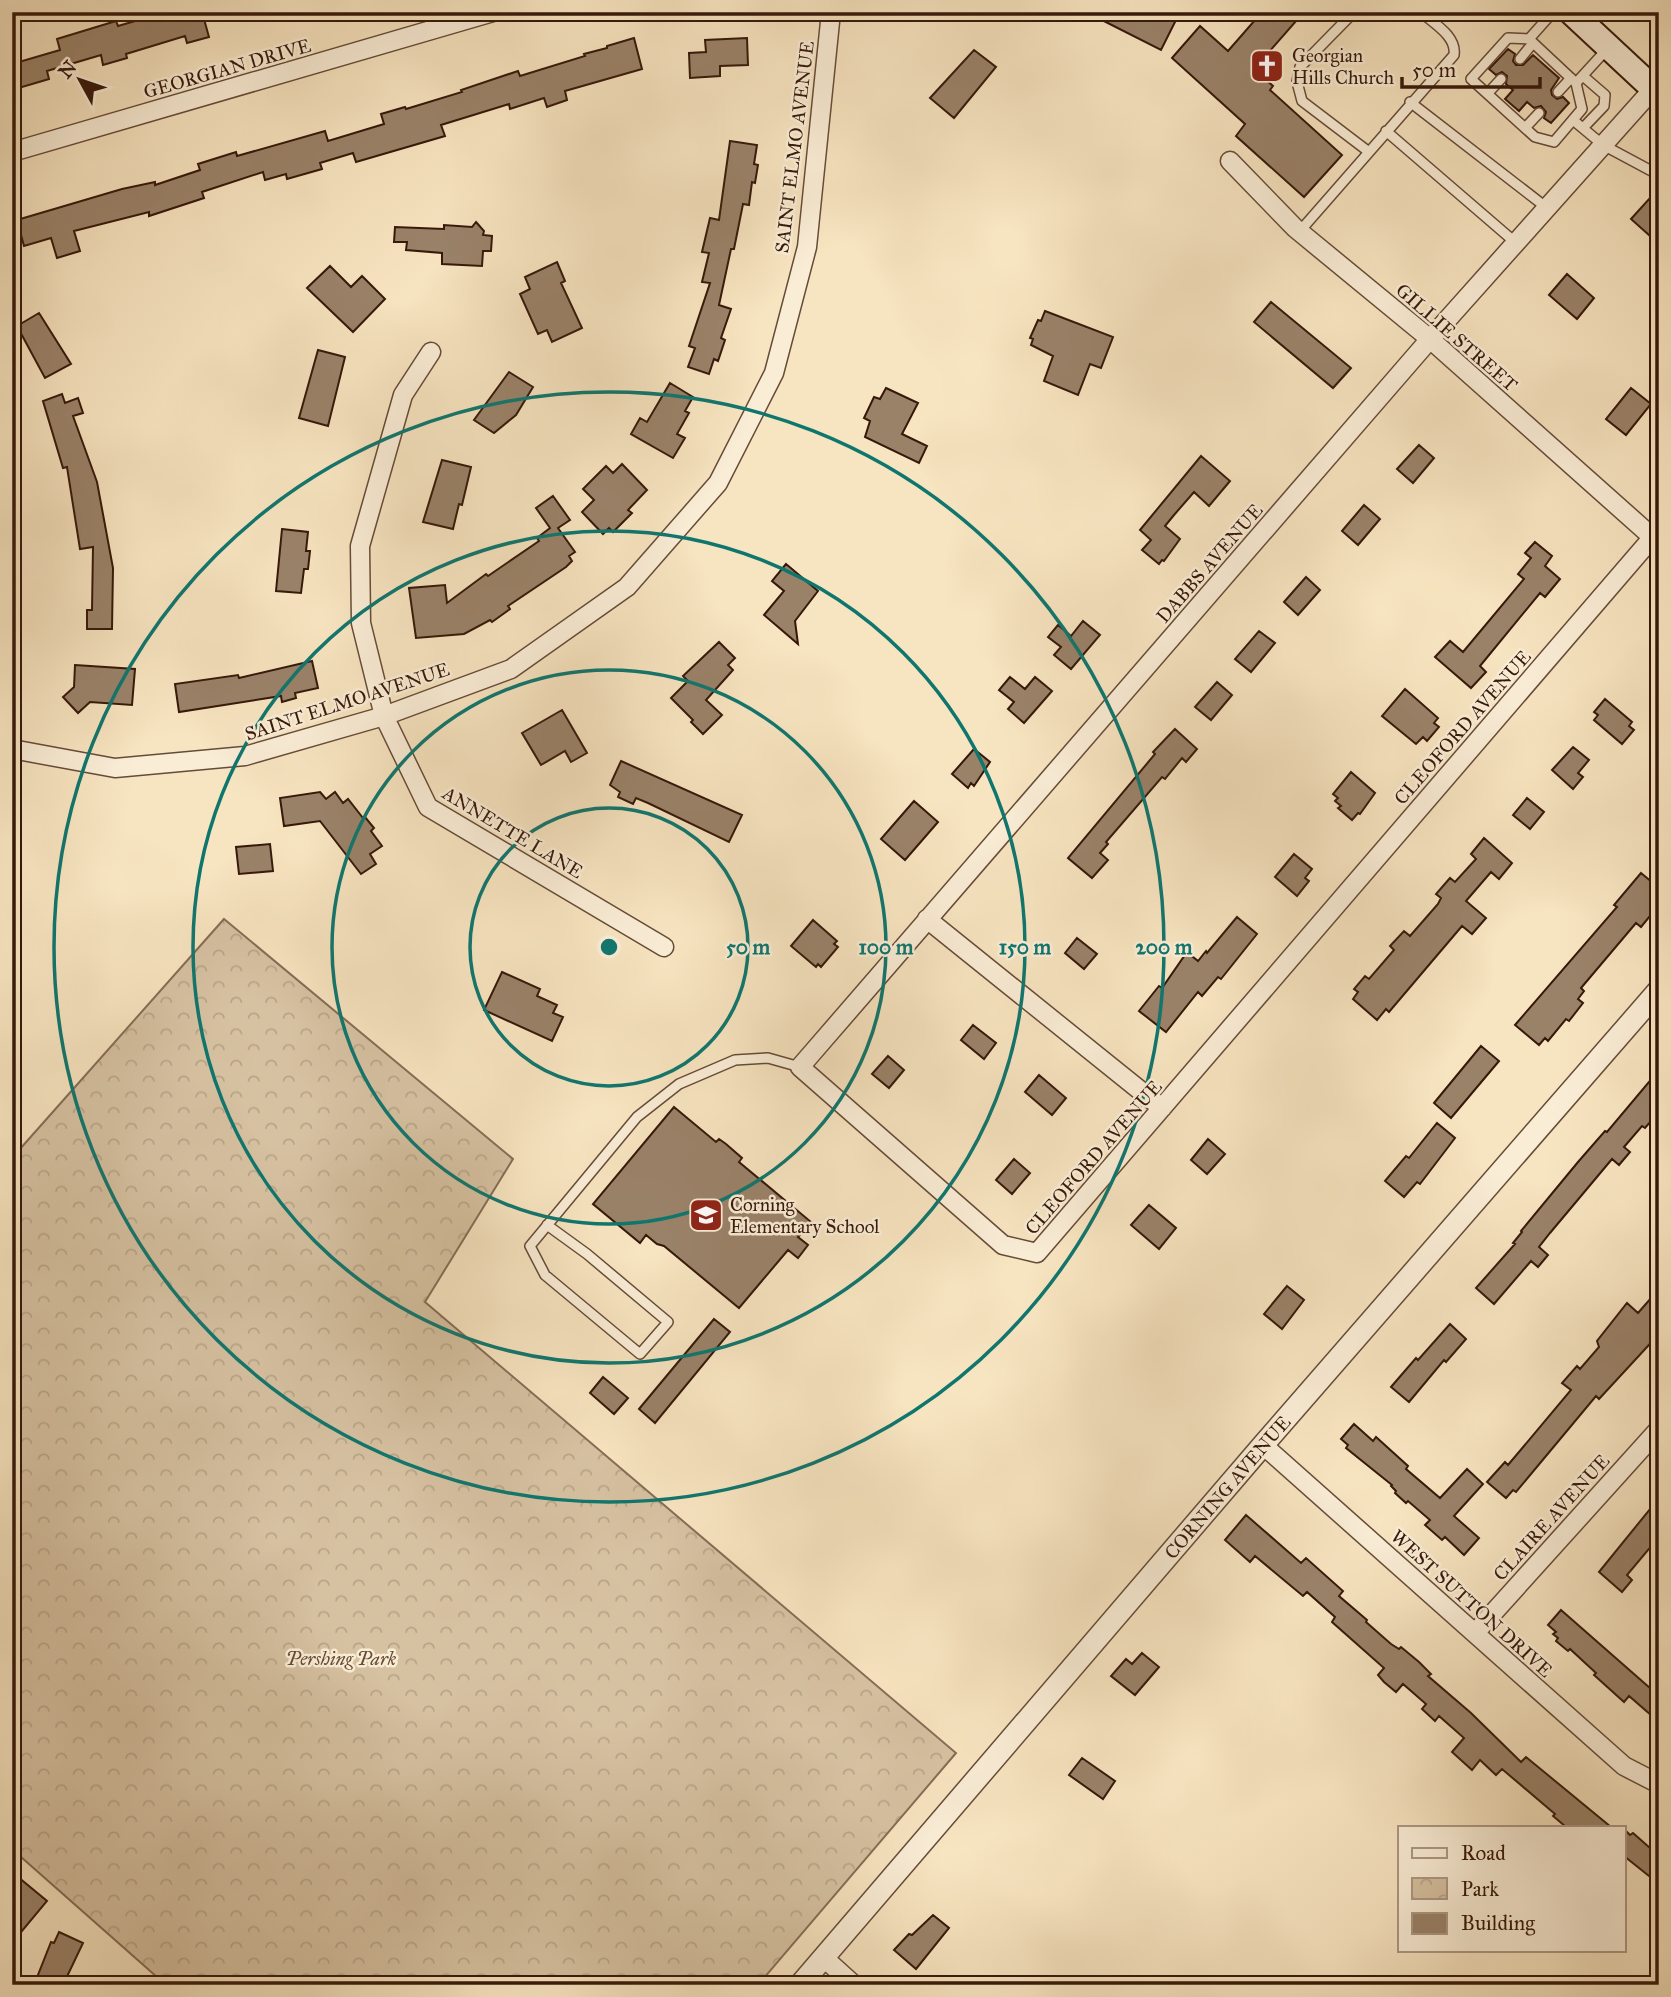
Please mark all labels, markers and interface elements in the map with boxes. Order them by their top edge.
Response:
street label: GEORGIAN DRIVE [141,33,314,103]
street label: SAINT ELMO AVENUE [770,39,819,254]
place label: Georgian Hills Church [1292,44,1395,89]
north arrow [46,46,116,116]
scale bar [1402,46,1540,90]
church icon: Georgian Hills Church [1248,47,1286,85]
text: N [53,56,81,83]
text: 50 m [1412,57,1457,83]
street label: GILLIE STREET [1391,278,1522,396]
street label: DABBS AVENUE [1151,499,1268,628]
street label: CLEOFORD AVENUE [1389,645,1536,809]
street label: SAINT ELMO AVENUE [242,657,453,745]
street label: ANNETTE LANE [437,781,587,884]
text: 50 m [726,934,770,960]
text: 100 m [859,934,914,960]
text: 150 m [999,934,1051,960]
text: 200 m [1136,934,1193,960]
centre of rings [597,935,621,959]
street label: CLEOFORD AVENUE [1020,1075,1167,1239]
place label: Corning Elementary School [730,1193,880,1238]
school or university icon: Corning Elementary School [687,1196,725,1234]
street label: CORNING AVENUE [1159,1411,1296,1564]
street label: CLAIRE AVENUE [1488,1449,1615,1585]
street label: WEST SUTTON DRIVE [1386,1525,1557,1682]
park label: Pershing Park [286,1647,397,1670]
legend [1398,1826,1626,1952]
text: Road [1461,1840,1506,1866]
text: Park [1461,1876,1499,1902]
text: Building [1461,1910,1535,1936]

